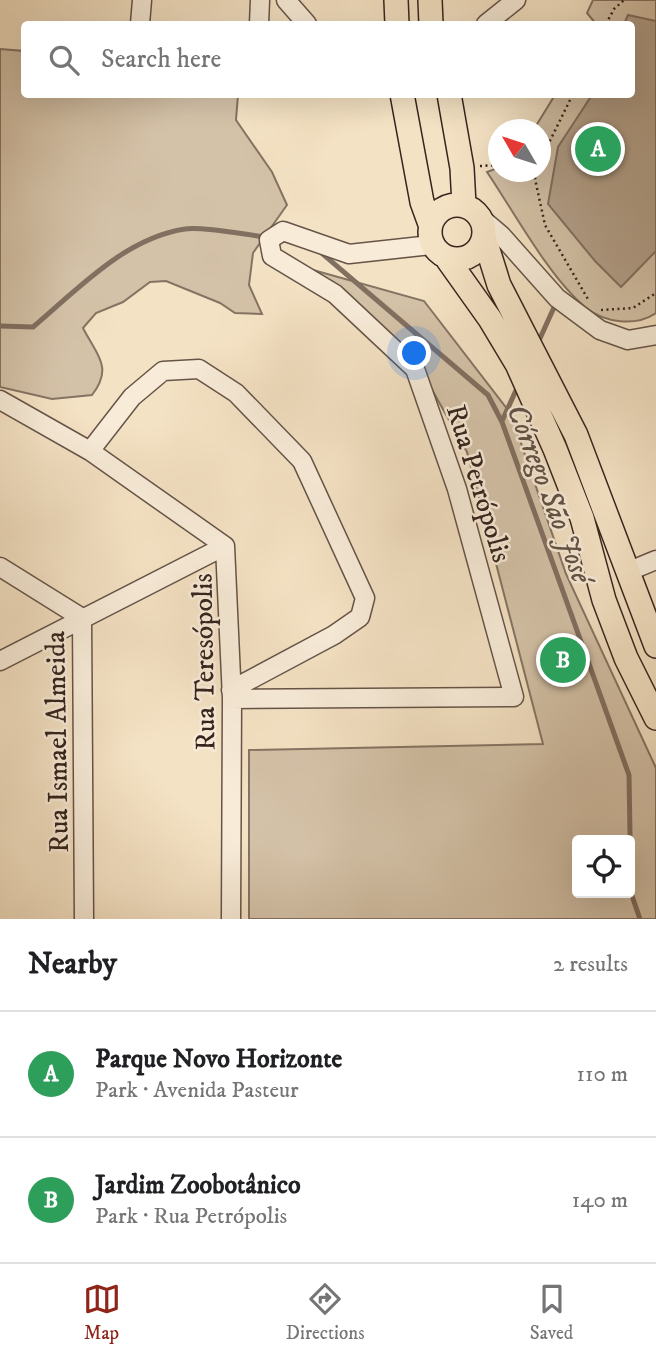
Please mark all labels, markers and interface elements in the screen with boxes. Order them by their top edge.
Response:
search box [21,21,635,98]
icon: search [45,41,83,79]
text: Search here [101,43,221,76]
north arrow [488,119,551,182]
pin: A [575,123,621,175]
your location [397,336,431,370]
water label: Córrego São José [497,399,601,593]
street label: Rua Petrópolis [438,400,519,567]
street label: Rua Teresópolis [185,573,224,751]
street label: Rua Ismael Almeida [38,631,77,853]
pin: B [540,634,586,686]
map controls [572,835,635,898]
button: locate [572,835,635,898]
text: Nearby [28,946,117,983]
text: 2 results [553,950,628,979]
text: Parque Novo Horizonte [95,1043,342,1076]
text: A [44,1060,58,1089]
text: 110 m [577,1060,628,1089]
text: Park · Avenida Pasteur [95,1076,299,1105]
text: Jardim Zoobotânico [95,1169,301,1202]
text: B [44,1186,58,1215]
text: 140 m [572,1186,628,1215]
text: Park · Rua Petrópolis [95,1202,287,1231]
tab: Map [83,1280,121,1345]
tab: Directions [286,1280,365,1345]
tab: Saved [530,1280,573,1345]

